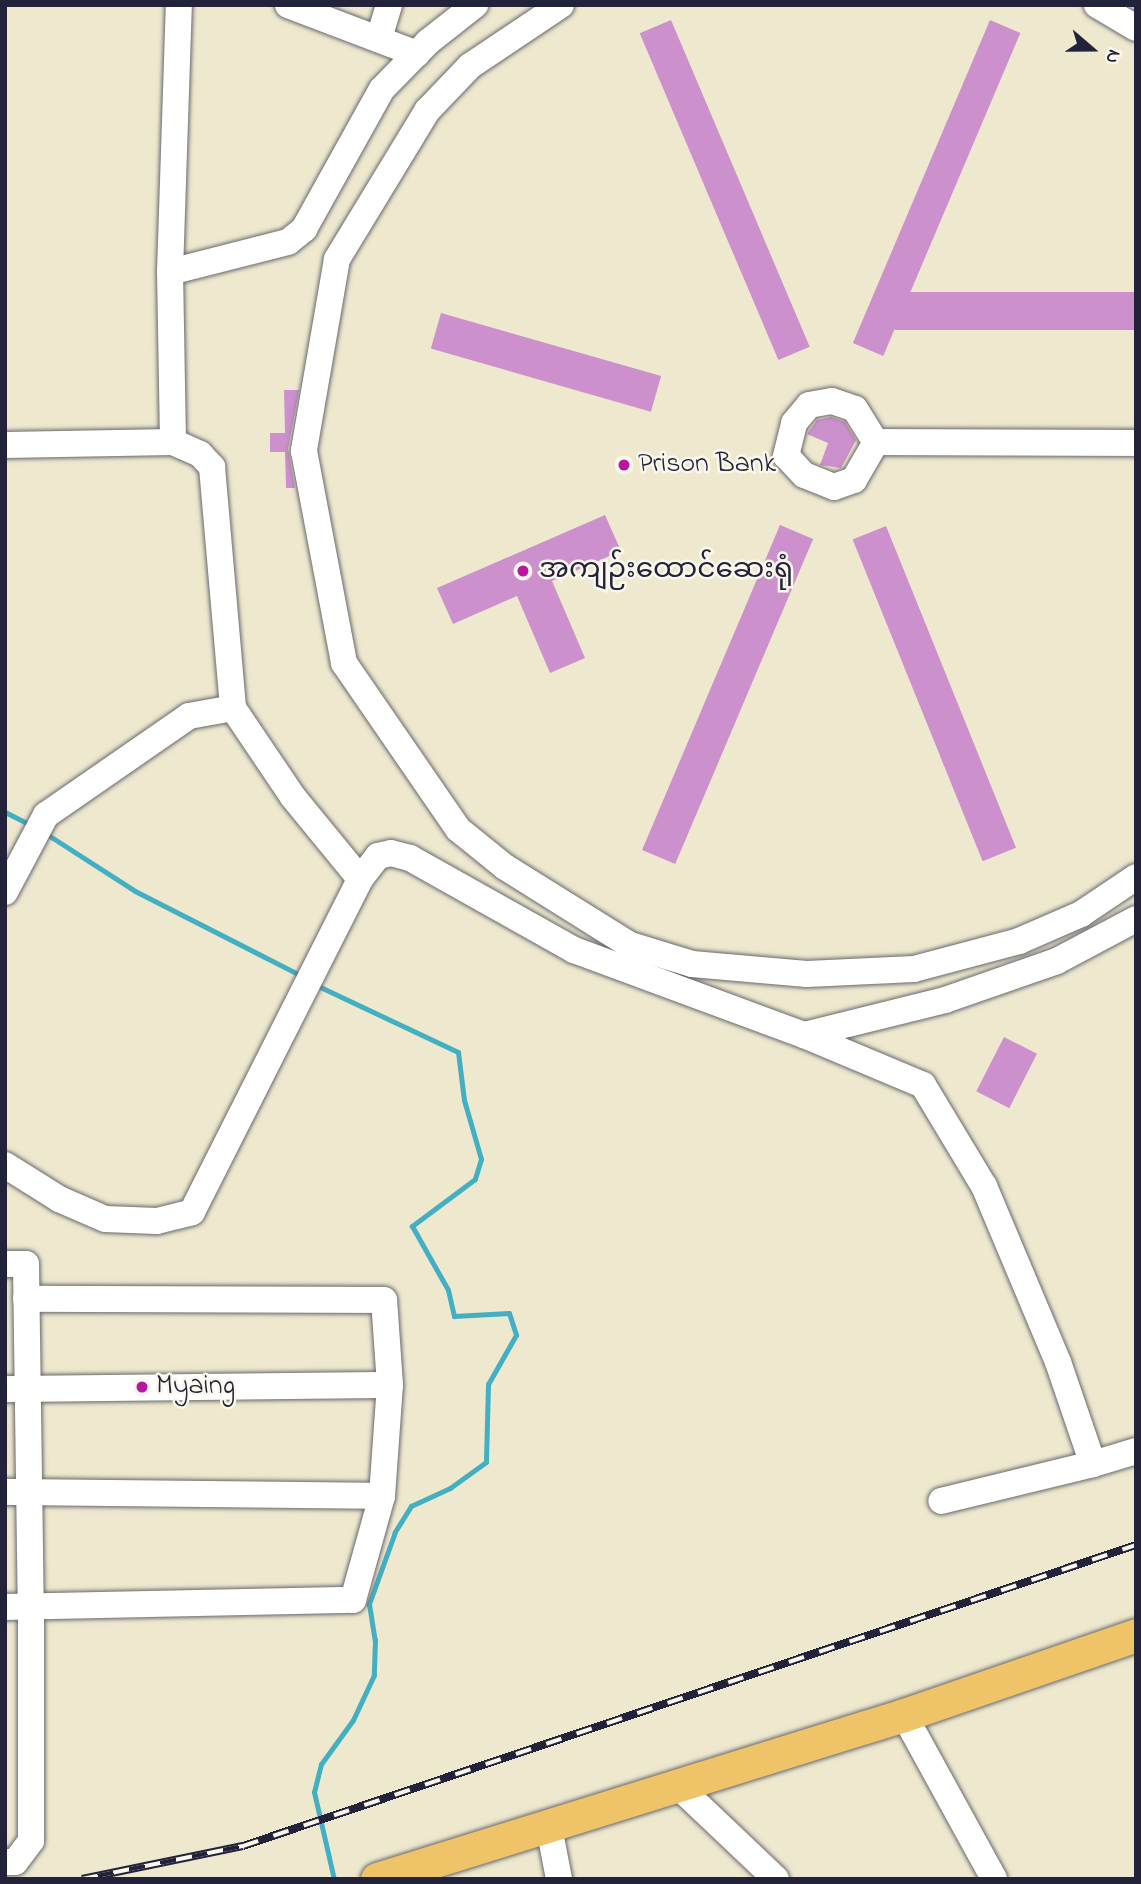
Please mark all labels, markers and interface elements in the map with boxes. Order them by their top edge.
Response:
north arrow [1057,14,1127,84]
text: N [1097,46,1127,67]
place label: Prison Bank [638,448,776,482]
marker: Prison Bank [616,457,632,473]
place label: အကျဉ်းထောင်ဆေးရုံ [539,554,793,588]
marker: အကျဉ်းထောင်ဆေးရုံ [513,561,533,581]
place label: Myaing [156,1370,235,1404]
marker: Myaing [134,1379,150,1395]

